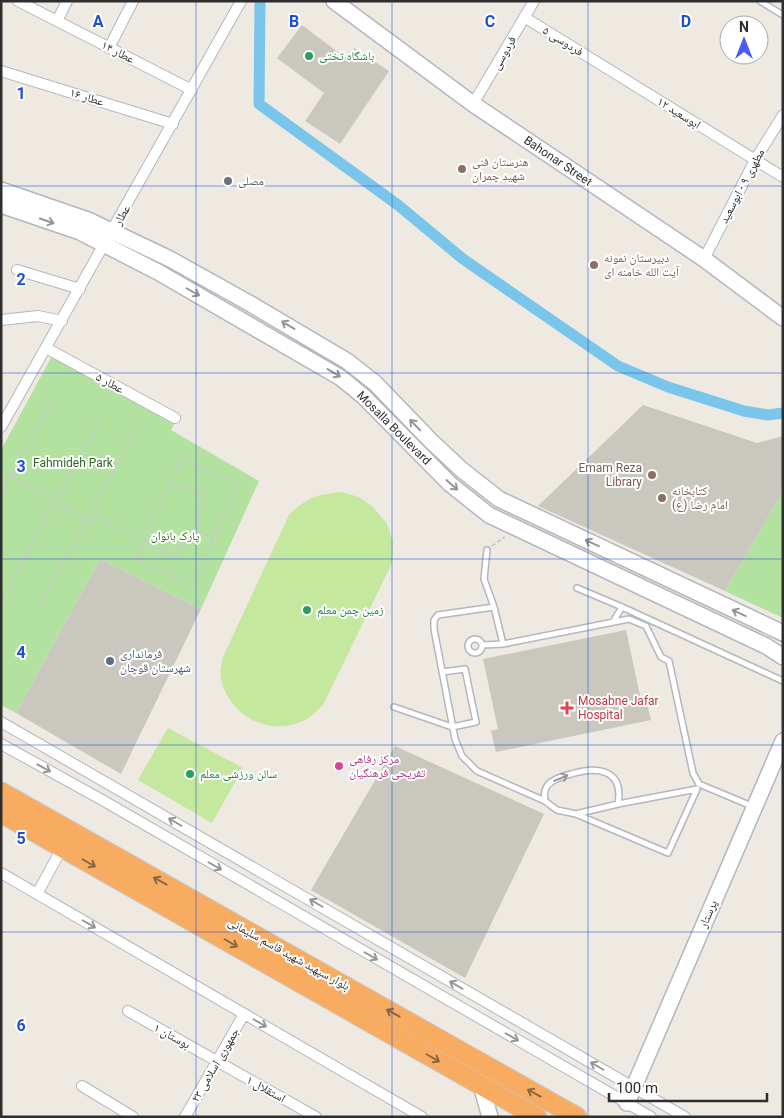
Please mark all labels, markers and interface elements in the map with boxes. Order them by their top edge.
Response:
text: A [93,12,104,31]
text: B [289,12,299,31]
text: C [485,12,495,31]
text: D [681,12,691,31]
north arrow [719,15,769,65]
text: N [739,19,749,35]
street label: فردوسی ۵ [540,23,586,59]
street label: فردوسی [489,34,519,72]
street label: عطار ۱۴ [99,38,137,66]
place label: باشگاه تختی [319,49,374,63]
marker: باشگاه تختی [303,50,315,62]
text: 1 [16,84,26,103]
street label: عطار ۱۶ [68,85,106,109]
street label: ابوسعید ۱۲ [655,94,703,132]
street label: Bahonar Street [521,133,595,189]
street label: مطهری ۹ - ابوسعید [717,146,768,226]
place label: هنرستان فنی شهید چمران [472,155,529,183]
marker: هنرستان فنی شهید چمران [456,163,468,175]
place label: مصلی [238,174,264,188]
marker: مصلی [222,175,234,187]
street label: عطار [110,202,133,229]
one-way arrow [39,217,55,226]
place label: دبیرستان نمونه آیت الله خامنه ای [604,251,680,279]
marker: دبیرستان نمونه آیت الله خامنه ای [588,259,600,271]
text: 2 [16,270,26,289]
one-way arrow [185,288,200,298]
one-way arrow [281,320,295,330]
one-way arrow [326,369,340,379]
street label: عطار ۵ [94,370,126,396]
street label: Mosalla Boulevard [354,388,434,468]
one-way arrow [409,418,421,431]
park label: Fahmideh Park [33,456,114,470]
text: 3 [16,457,26,476]
place label: Emam Reza Library [578,461,642,489]
marker: Emam Reza Library [646,469,658,481]
one-way arrow [445,479,458,490]
place label: کتابخانه امام رضا (ع) [672,484,728,513]
marker: کتابخانه امام رضا (ع) [656,492,668,504]
park label: پارک بانوان [151,529,200,543]
one-way arrow [585,538,600,547]
place label: زمین چمن معلم [317,603,384,618]
marker: زمین چمن معلم [301,604,313,616]
one-way arrow [732,607,747,617]
text: 4 [16,643,26,662]
place label: فرمانداری شهرستان قوچان [120,647,191,675]
marker: فرمانداری شهرستان قوچان [104,655,116,667]
place label: Mosabne Jafar Hospital [578,694,659,722]
marker: Mosabne Jafar Hospital [560,701,574,715]
place label: مرکز رفاهی تفریحی فرهنگیان [349,752,426,780]
marker: مرکز رفاهی تفریحی فرهنگیان [333,760,345,772]
one-way arrow [36,763,51,773]
place label: سالن ورزشی معلم [200,767,277,782]
marker: سالن ورزشی معلم [184,768,196,780]
one-way arrow [553,772,568,782]
one-way arrow [169,816,183,826]
text: 5 [16,829,26,848]
one-way arrow [82,859,96,869]
one-way arrow [208,861,222,871]
one-way arrow [153,876,168,886]
one-way arrow [309,898,323,908]
street label: پرستار [696,898,720,931]
street label: بلوار سپهبد شهید قاسم سلیمانی [225,915,352,994]
one-way arrow [81,919,96,929]
one-way arrow [223,939,237,949]
one-way arrow [364,951,378,961]
one-way arrow [450,979,464,989]
one-way arrow [386,1008,401,1017]
text: 6 [16,1016,26,1035]
one-way arrow [252,1018,267,1028]
street label: بوستان ۱ [151,1020,193,1052]
street label: جمهوری اسلامی ۲۳ [188,1025,242,1105]
one-way arrow [504,1033,519,1042]
one-way arrow [425,1054,440,1063]
one-way arrow [590,1061,604,1071]
scale bar [609,1070,766,1102]
street label: استقلال ۱ [244,1073,288,1106]
text: 100 m [616,1079,658,1097]
one-way arrow [528,1087,542,1097]

